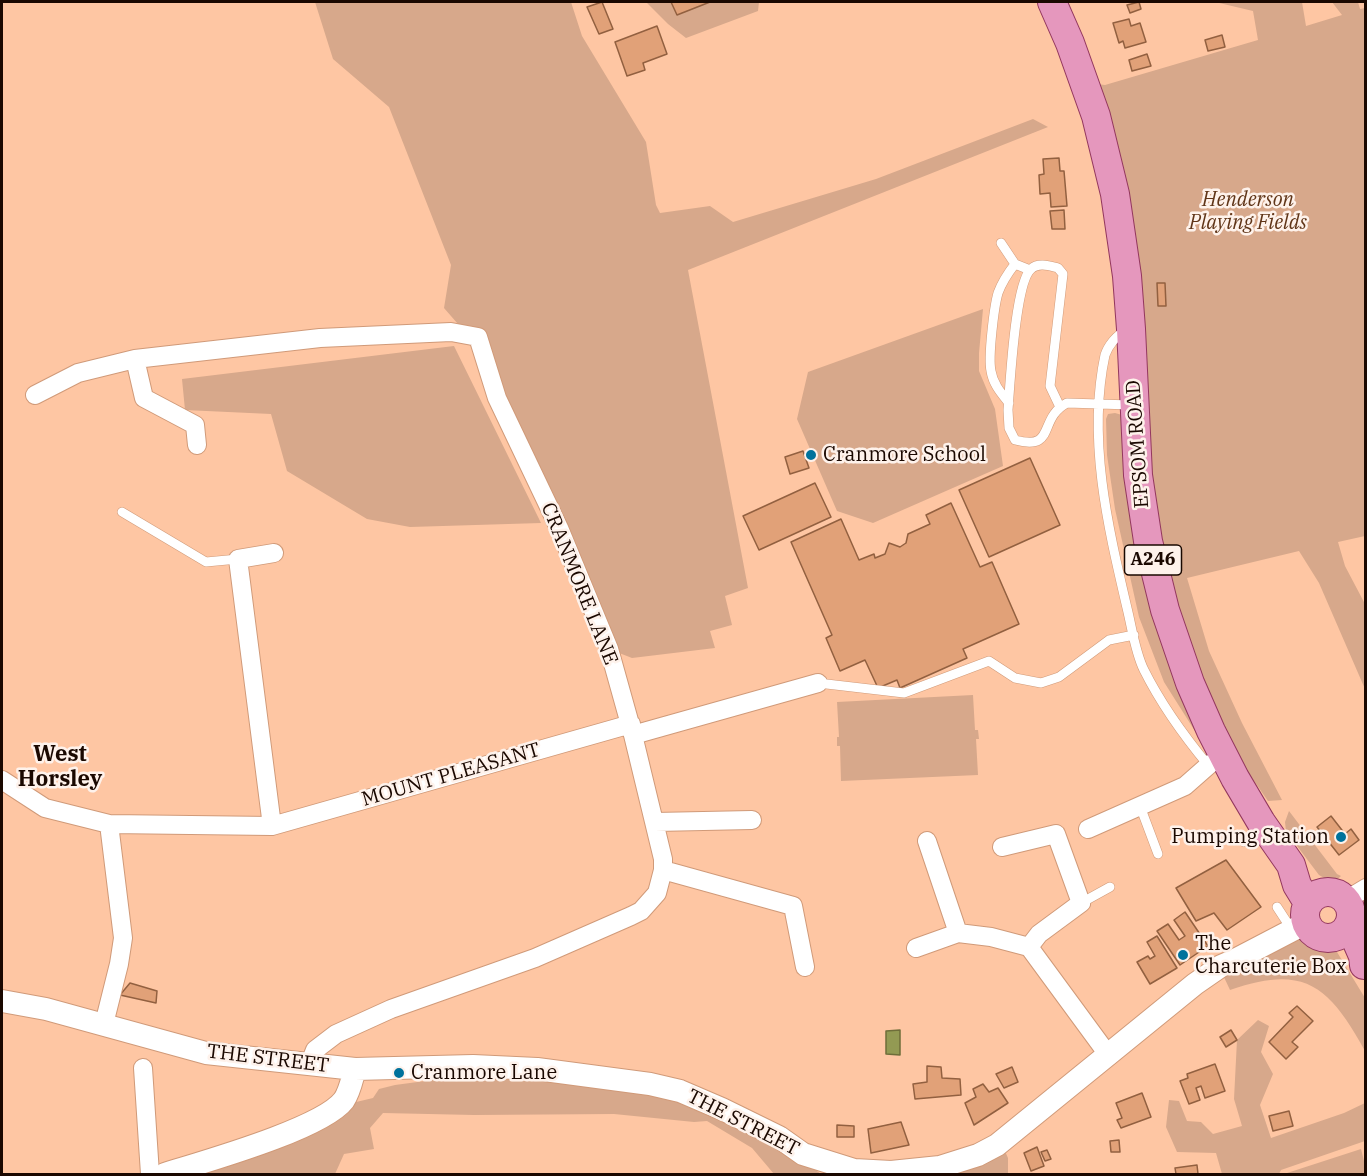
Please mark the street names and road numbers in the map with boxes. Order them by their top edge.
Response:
street label: EPSOM ROAD [1122,379,1154,509]
street label: CRANMORE LANE [536,499,622,669]
road number: A246 [1124,545,1182,575]
street label: MOUNT PLEASANT [359,738,543,812]
street label: THE STREET [206,1040,330,1078]
street label: THE STREET [683,1084,803,1162]

